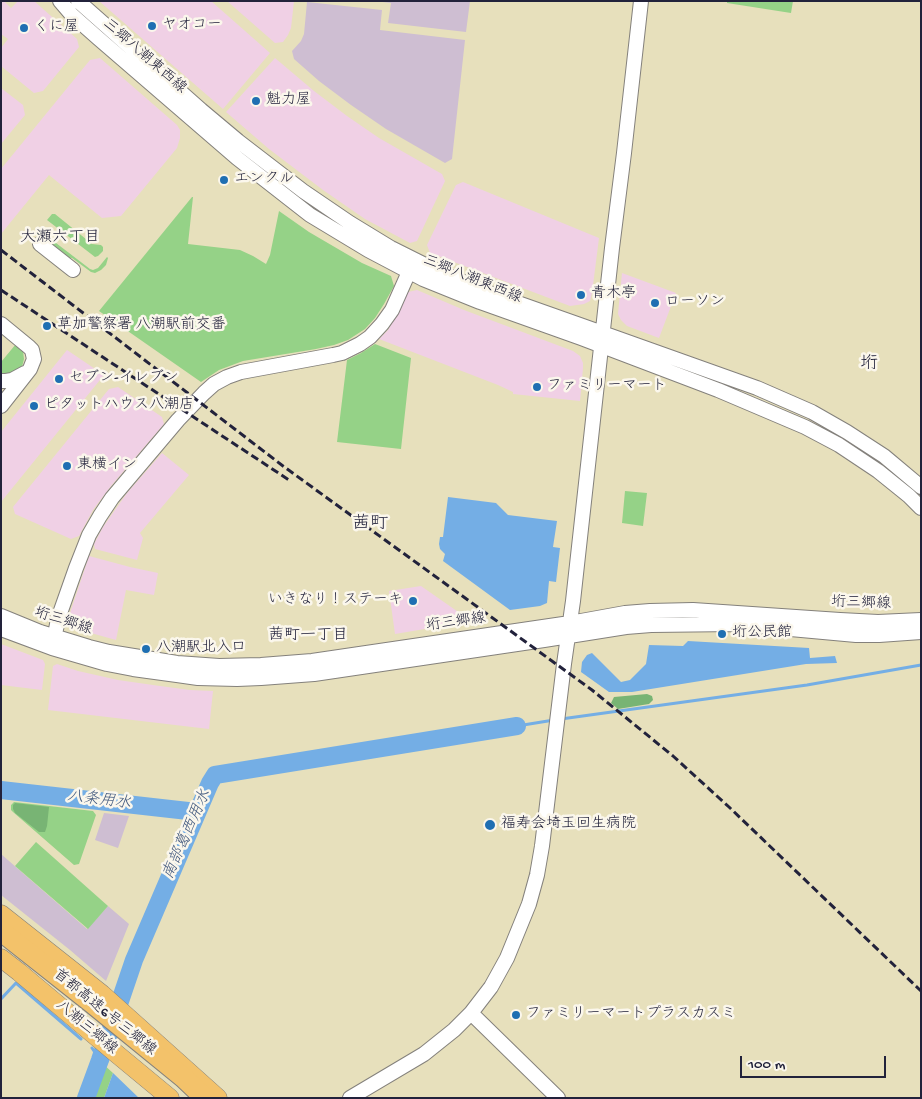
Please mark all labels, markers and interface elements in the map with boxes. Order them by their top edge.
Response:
street label: 三郷八潮東西線 [98,16,190,98]
place label: ヤオコー [162,17,222,35]
place label: くに屋 [34,19,79,37]
marker: ヤオコー [146,20,158,32]
marker: くに屋 [18,22,30,34]
place label: 魁力屋 [266,92,311,110]
marker: 魁力屋 [250,95,262,107]
place label: エンクル [234,171,294,189]
marker: エンクル [218,174,230,186]
district label: 大瀬六丁目 [20,229,100,249]
street label: 三郷八潮東西線 [420,252,524,308]
place label: 青木亭 [591,286,636,304]
marker: 青木亭 [575,289,587,301]
place label: ローソン [665,294,725,312]
marker: ローソン [649,297,661,309]
place label: 草加警察署 八潮駅前交番 [57,317,226,335]
marker: 草加警察署 八潮駅前交番 [41,320,53,332]
district label: 垳 [860,354,878,376]
place label: セブン-イレブン [69,370,179,388]
marker: セブン-イレブン [53,373,65,385]
place label: ファミリーマート [547,378,667,396]
marker: ファミリーマート [531,381,543,393]
place label: ピタットハウス八潮店 [44,397,194,415]
marker: ピタットハウス八潮店 [28,400,40,412]
place label: 東横イン [77,457,137,475]
marker: 東横イン [61,460,73,472]
district label: 茜町 [352,514,388,536]
place label: いきなり！ステーキ [268,592,403,610]
street label: 垳三郷線 [831,594,891,614]
marker: いきなり！ステーキ [407,595,419,607]
street label: 垳三郷線 [32,604,94,640]
street label: 垳三郷線 [425,610,487,636]
place label: 垳公民館 [732,625,792,643]
district label: 茜町一丁目 [268,627,348,647]
marker: 垳公民館 [716,628,728,640]
place label: 八潮駅北入口 [156,640,246,658]
marker: 八潮駅北入口 [140,643,152,655]
water label: 南部葛西用水 [160,787,216,883]
water label: 八条用水 [66,788,132,814]
place label: 福寿会埼玉回生病院 [501,816,636,834]
marker: 福寿会埼玉回生病院 [483,818,497,832]
street label: 首都高速6号三郷線 [49,966,159,1060]
street label: 八潮三郷線 [51,997,121,1059]
place label: ファミリーマートプラスカスミ [526,1006,736,1024]
marker: ファミリーマートプラスカスミ [510,1009,522,1021]
scale bar [742,1046,888,1078]
text: 100 m [748,1056,785,1074]

